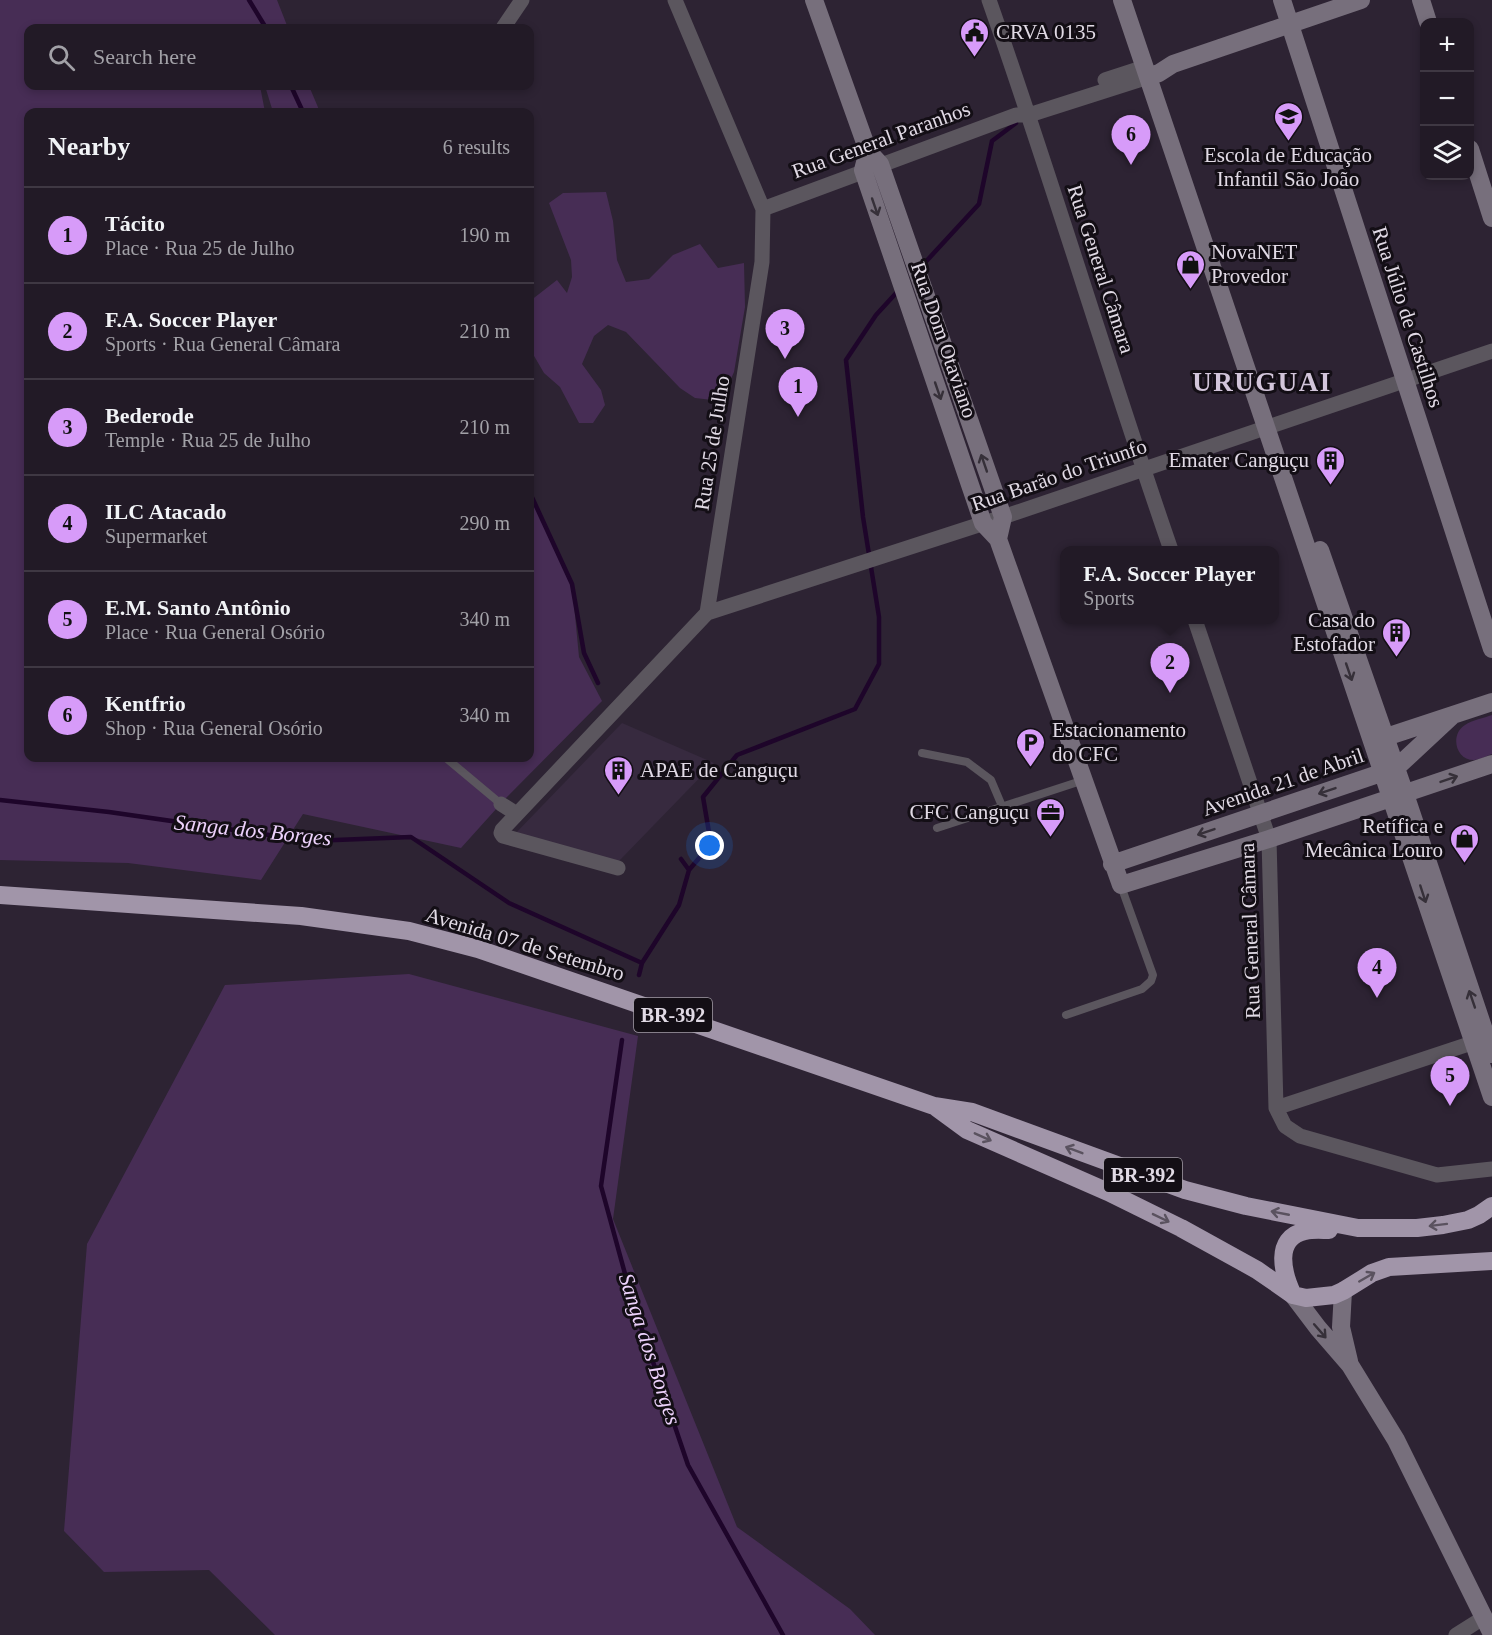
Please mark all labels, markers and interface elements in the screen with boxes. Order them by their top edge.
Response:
public building icon: CRVA 0135 [959,16,991,58]
map controls [1420,18,1474,180]
button: + [1420,18,1474,72]
place label: CRVA 0135 [996,20,1096,44]
search box [24,24,534,90]
icon: search [45,41,78,74]
text: Search here [93,44,196,69]
button: − [1420,72,1474,126]
street label: Rua General Paranhos [789,97,973,183]
school or university icon: Escola de Educação Infantil São João [1272,100,1304,142]
pin: 6 [1112,116,1150,165]
button: layers [1420,126,1474,180]
text: Nearby [48,132,130,161]
text: 6 results [443,136,510,158]
place label: Escola de Educação Infantil São João [1204,143,1372,191]
street label: Rua General Câmara [1062,182,1140,357]
one-way arrow [871,197,882,215]
text: Tácito [105,211,165,236]
text: 1 [63,224,73,246]
text: 190 m [459,224,510,246]
street label: Rua Júlio de Castilhos [1367,224,1449,410]
text: Place · Rua 25 de Julho [105,237,294,259]
place label: NovaNET Provedor [1211,240,1297,288]
shop icon: NovaNET Provedor [1174,248,1206,290]
street label: Rua Dom Otaviano [906,259,982,421]
text: F.A. Soccer Player [105,307,277,332]
pin: 3 [766,310,804,359]
text: 2 [63,320,73,342]
text: 210 m [459,320,510,342]
text: Sports · Rua General Câmara [105,333,340,355]
district label: URUGUAI [1192,367,1332,397]
pin: 1 [778,368,818,417]
street label: Rua 25 de Julho [690,374,734,512]
one-way arrow [933,381,944,400]
text: Bederode [105,403,194,428]
text: 3 [63,416,73,438]
text: 210 m [459,416,510,438]
text: Temple · Rua 25 de Julho [105,429,311,451]
street label: Rua Barão do Triunfo [968,434,1150,516]
building icon: Emater Canguçu [1314,444,1346,486]
place label: Emater Canguçu [1168,448,1309,472]
one-way arrow [977,454,988,473]
text: ILC Atacado [105,499,227,524]
text: 4 [63,512,73,534]
text: 290 m [459,512,510,534]
text: Supermarket [105,525,207,547]
popup [1060,546,1279,624]
text: F.A. Soccer Player [1083,561,1256,586]
text: Sports [1083,587,1134,609]
text: E.M. Santo Antônio [105,595,291,620]
text: 5 [63,608,73,630]
text: 340 m [459,608,510,630]
place label: Casa do Estofador [1293,608,1375,656]
building icon: Casa do Estofador [1380,616,1412,658]
text: Place · Rua General Osório [105,621,325,643]
pin: 2 [1150,644,1190,693]
one-way arrow [1344,663,1355,681]
text: Kentfrio [105,691,186,716]
text: 6 [63,704,73,726]
text: 340 m [459,704,510,726]
text: Shop · Rua General Osório [105,717,323,739]
place label: Estacionamento do CFC [1052,718,1186,766]
parking icon: Estacionamento do CFC [1015,726,1047,768]
street label: Avenida 21 de Abril [1199,743,1367,821]
building icon: APAE de Canguçu [603,754,635,796]
place label: APAE de Canguçu [640,758,798,782]
one-way arrow [1439,773,1458,784]
one-way arrow [1318,786,1337,797]
office icon: CFC Canguçu [1034,796,1066,838]
place label: CFC Canguçu [909,800,1029,824]
water label: Sanga dos Borges [173,809,333,851]
place label: Retífica e Mecânica Louro [1305,814,1443,862]
shop icon: Retífica e Mecânica Louro [1448,822,1480,864]
one-way arrow [1197,827,1216,838]
your location [695,831,724,860]
street label: Rua General Câmara [1235,842,1265,1019]
one-way arrow [1418,884,1429,903]
street label: Avenida 07 de Setembro [423,902,627,986]
pin: 4 [1358,948,1396,998]
one-way arrow [1466,990,1477,1009]
road number: BR-392 [634,998,712,1032]
pin: 5 [1430,1056,1470,1106]
one-way arrow [974,1132,992,1143]
one-way arrow [1065,1144,1083,1155]
road number: BR-392 [1104,1158,1182,1192]
one-way arrow [1271,1207,1290,1218]
one-way arrow [1151,1213,1169,1224]
one-way arrow [1429,1220,1449,1231]
water label: Sanga dos Borges [614,1270,686,1428]
one-way arrow [1358,1270,1375,1282]
one-way arrow [1313,1323,1327,1338]

